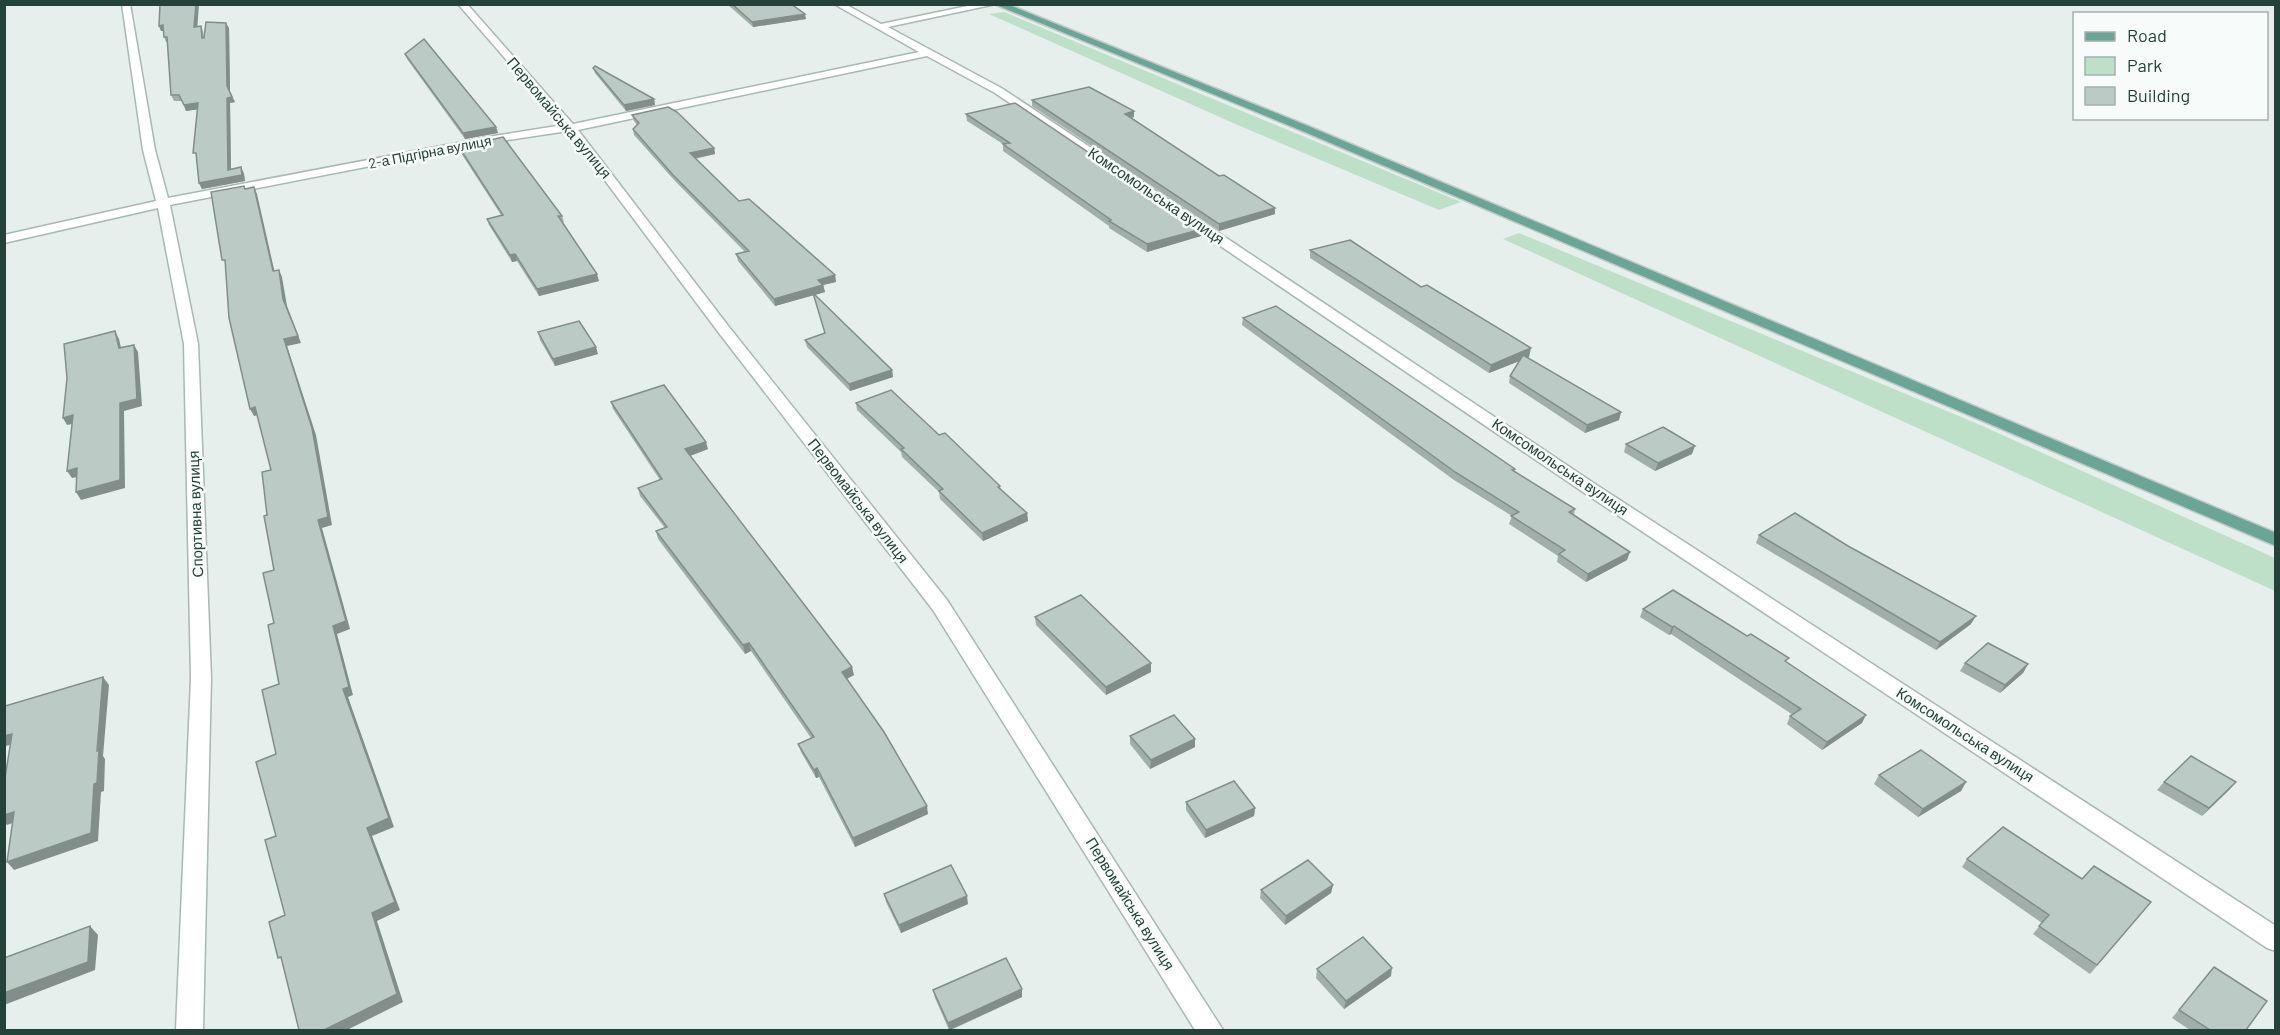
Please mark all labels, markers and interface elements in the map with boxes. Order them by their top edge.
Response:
legend [2073,12,2268,120]
text: Road [2127,24,2167,46]
street label: Первомайська вулиця [504,53,616,182]
text: Park [2127,54,2162,76]
text: Building [2127,84,2190,106]
street label: 2-а Підгірна вулиця [367,131,493,172]
street label: Комсомольська вулиця [1085,143,1228,248]
street label: Комсомольська вулиця [1489,414,1632,519]
street label: Первомайська вулиця [805,435,913,566]
street label: Спортивна вулиця [184,450,206,578]
street label: Комсомольська вулиця [1893,683,2038,785]
street label: Первомайська вулиця [1083,834,1179,973]

